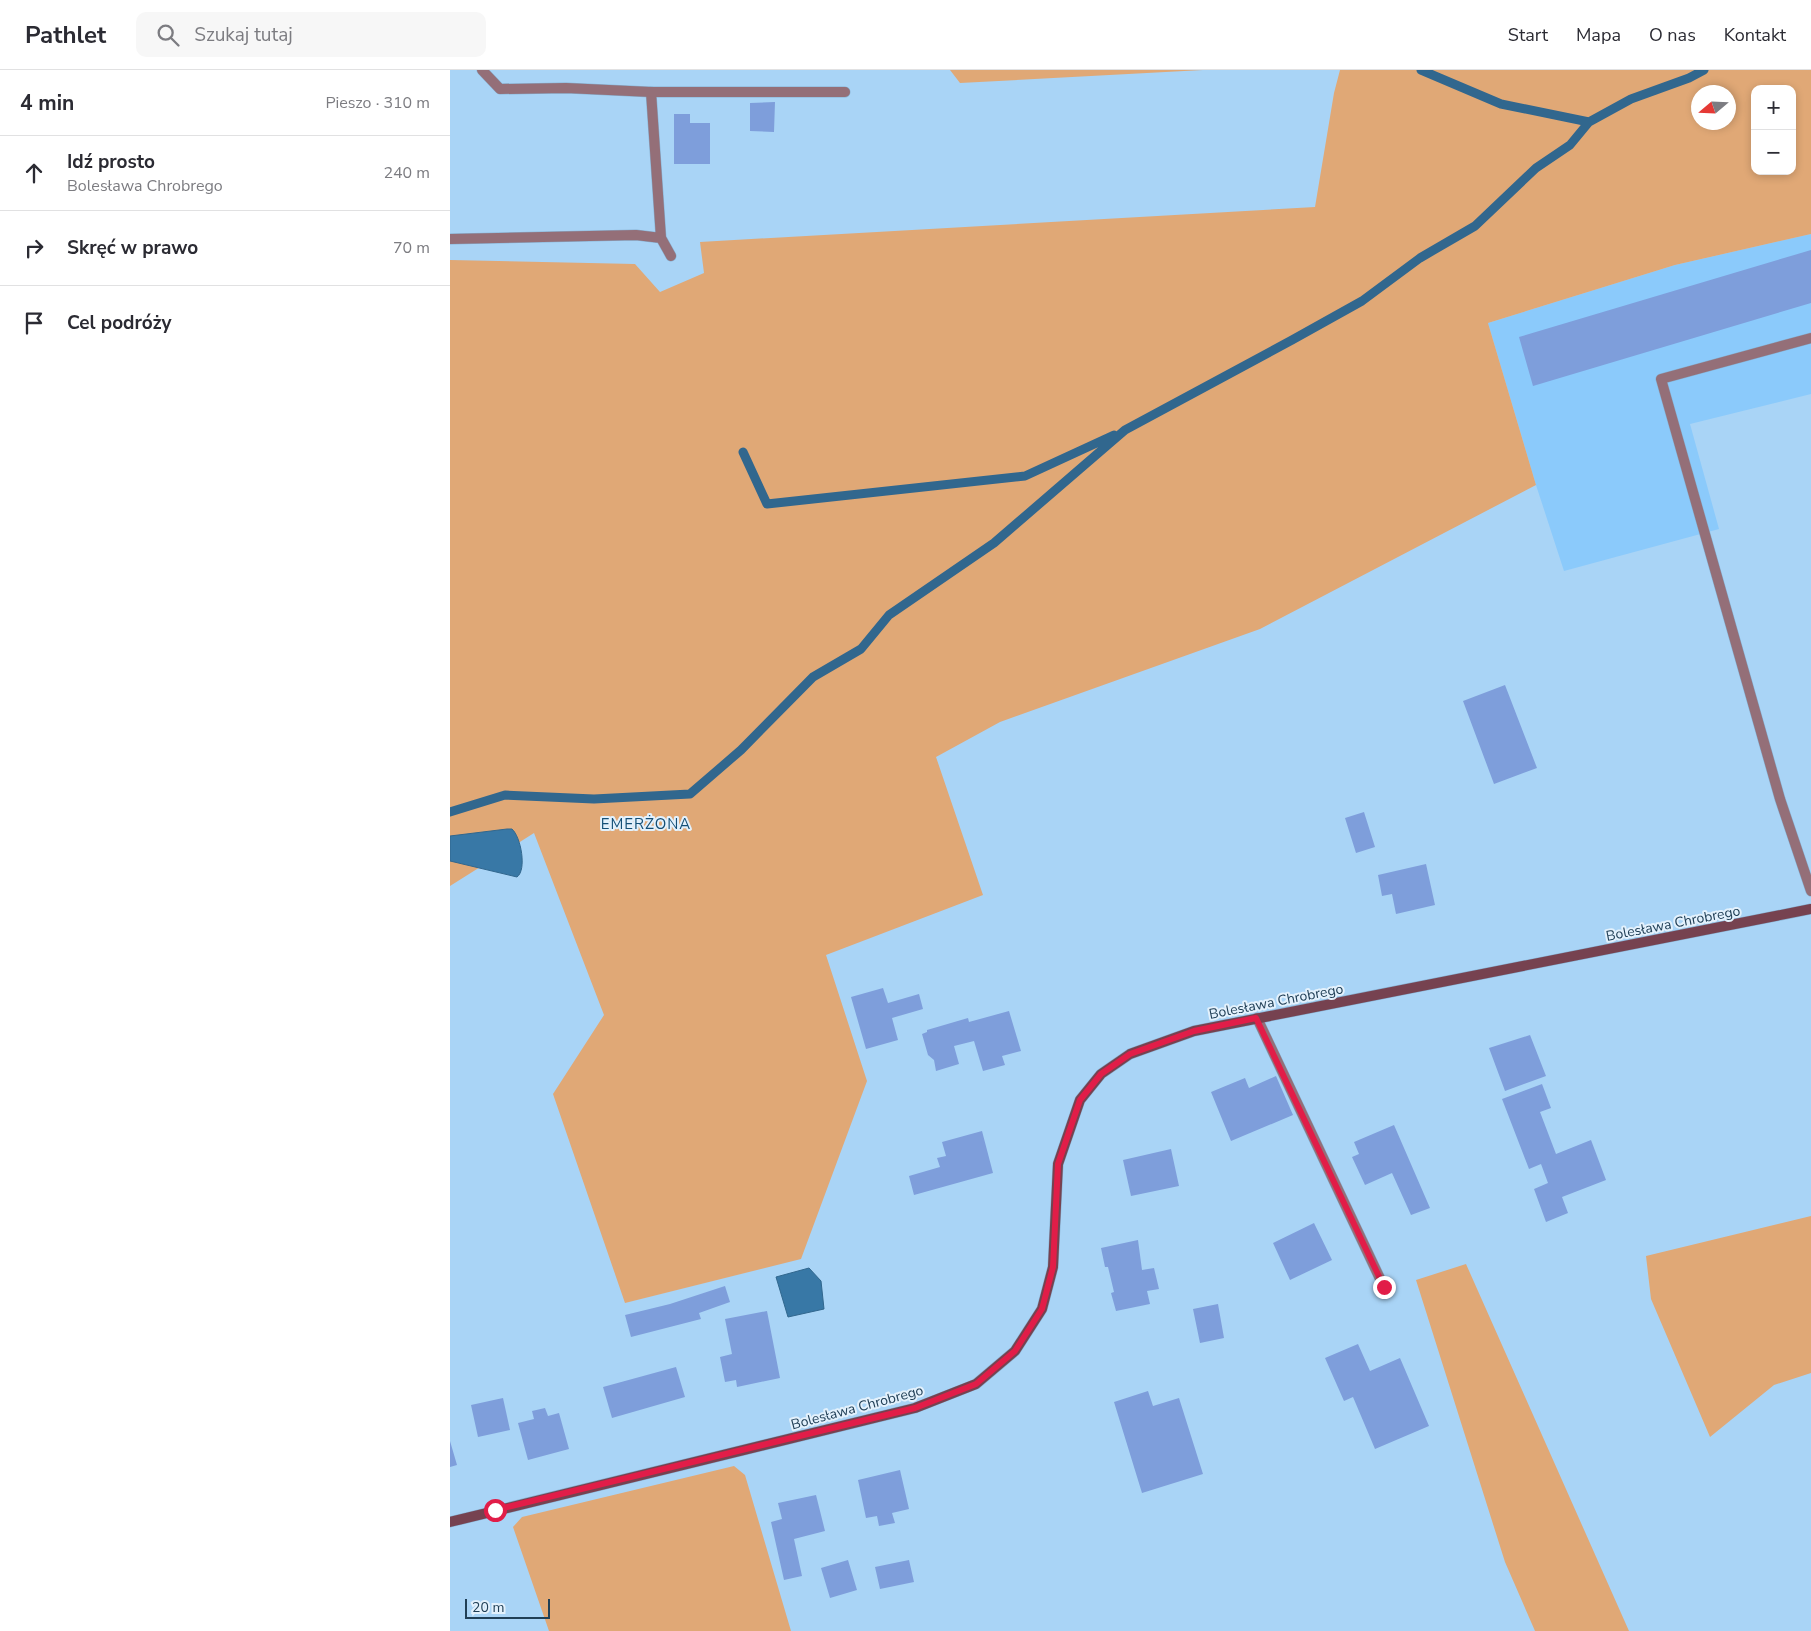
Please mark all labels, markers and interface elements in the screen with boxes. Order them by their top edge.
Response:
search box [136,12,486,57]
text: Pathlet [25,19,106,51]
icon: search [154,21,182,49]
text: Szukaj tutaj [194,22,293,48]
text: Start [1508,23,1548,47]
text: Mapa [1576,23,1621,47]
text: O nas [1649,23,1696,47]
text: Kontakt [1724,23,1786,47]
north arrow [1691,85,1736,130]
map controls [1751,85,1796,175]
button: + [1751,85,1796,130]
text: 4 min [20,89,74,117]
text: Pieszo · 310 m [325,92,430,114]
button: − [1751,130,1796,175]
text: Idź prosto [67,149,155,175]
icon: ahead [20,159,48,187]
text: 240 m [383,162,430,184]
text: Bolesława Chrobrego [67,175,223,197]
icon: right [20,234,48,262]
text: Skręć w prawo [67,235,198,261]
text: 70 m [393,237,430,259]
icon: arrive [20,309,48,337]
text: Cel podróży [67,310,171,336]
district label: EMERŻONA [601,814,691,834]
street label: Bolesława Chrobrego [1604,901,1742,946]
street label: Bolesława Chrobrego [1207,979,1345,1024]
route end [1373,1276,1396,1299]
street label: Bolesława Chrobrego [789,1381,926,1434]
route start [484,1499,507,1522]
scale bar [465,1596,550,1619]
text: 20 m [472,1598,504,1617]

